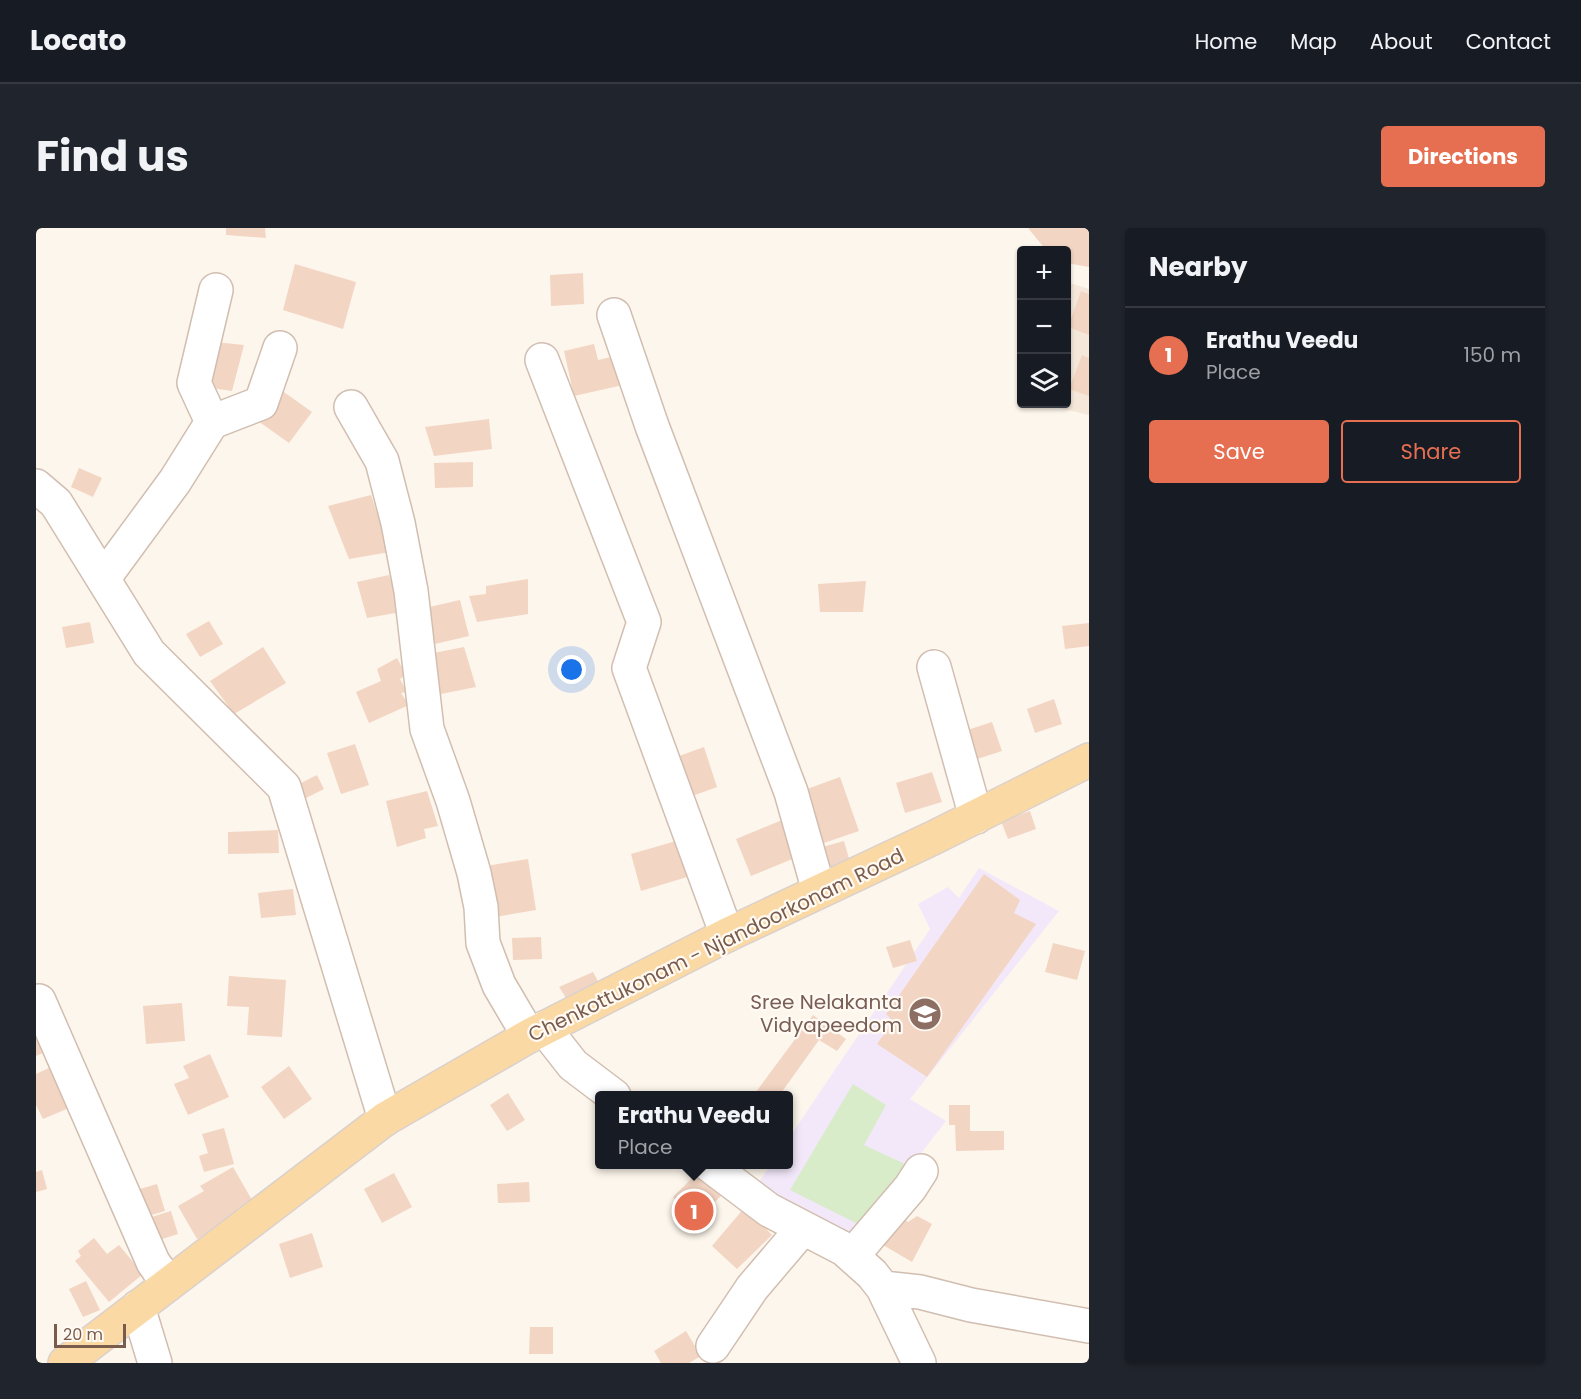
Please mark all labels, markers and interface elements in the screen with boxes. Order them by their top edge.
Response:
text: Locato [30,21,126,60]
text: Home [1195,27,1257,56]
text: Map [1290,27,1337,56]
text: About [1370,27,1433,56]
text: Contact [1466,27,1551,56]
button: Directions [1381,126,1545,187]
text: Find us [36,127,189,186]
map controls [1017,246,1071,408]
button: + [1017,246,1071,300]
text: Nearby [1149,249,1247,285]
button: − [1017,300,1071,354]
text: Erathu Veedu [1206,325,1358,356]
text: 1 [1165,341,1172,369]
text: 150 m [1464,341,1521,369]
button: layers [1017,354,1071,408]
text: Place [1206,358,1261,386]
button: Save [1149,420,1329,483]
button: Share [1341,420,1521,483]
your location [557,655,586,684]
street label: Chenkottukonam - Njandoorkonam Road [523,841,909,1049]
place label: Sree Nelakanta Vidyapeedom [750,988,902,1039]
school or university icon: Sree Nelakanta Vidyapeedom [907,996,943,1032]
popup [595,1091,793,1169]
text: Erathu Veedu [618,1100,770,1131]
text: Place [618,1133,672,1161]
pin: 1 [674,1188,714,1234]
scale bar [54,1321,126,1348]
text: 20 m [63,1323,103,1346]

